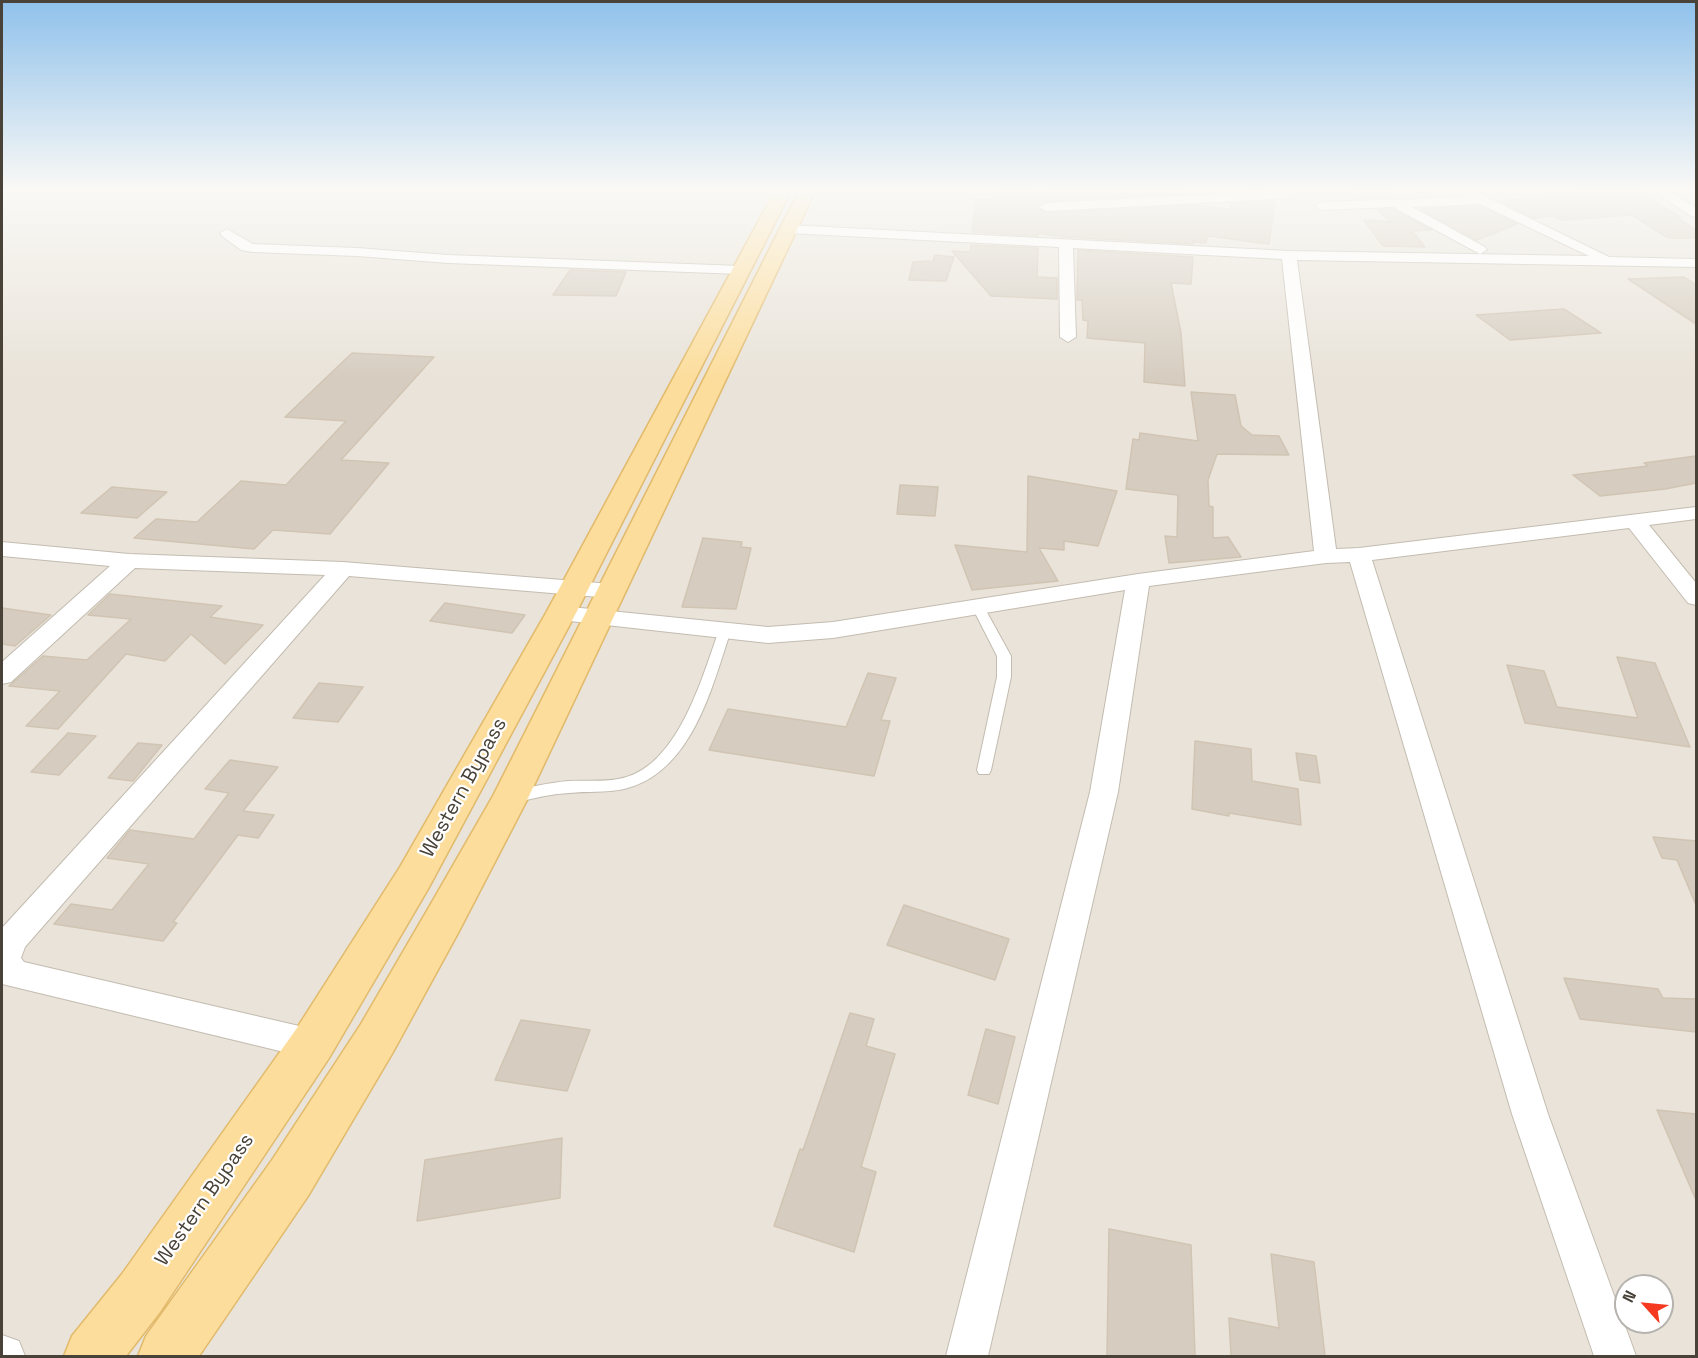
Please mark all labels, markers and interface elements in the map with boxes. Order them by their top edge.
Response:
street label: Western Bypass [416,714,512,862]
street label: Western Bypass [150,1129,260,1271]
north arrow [1614,1274,1674,1334]
text: N [1618,1287,1641,1306]

